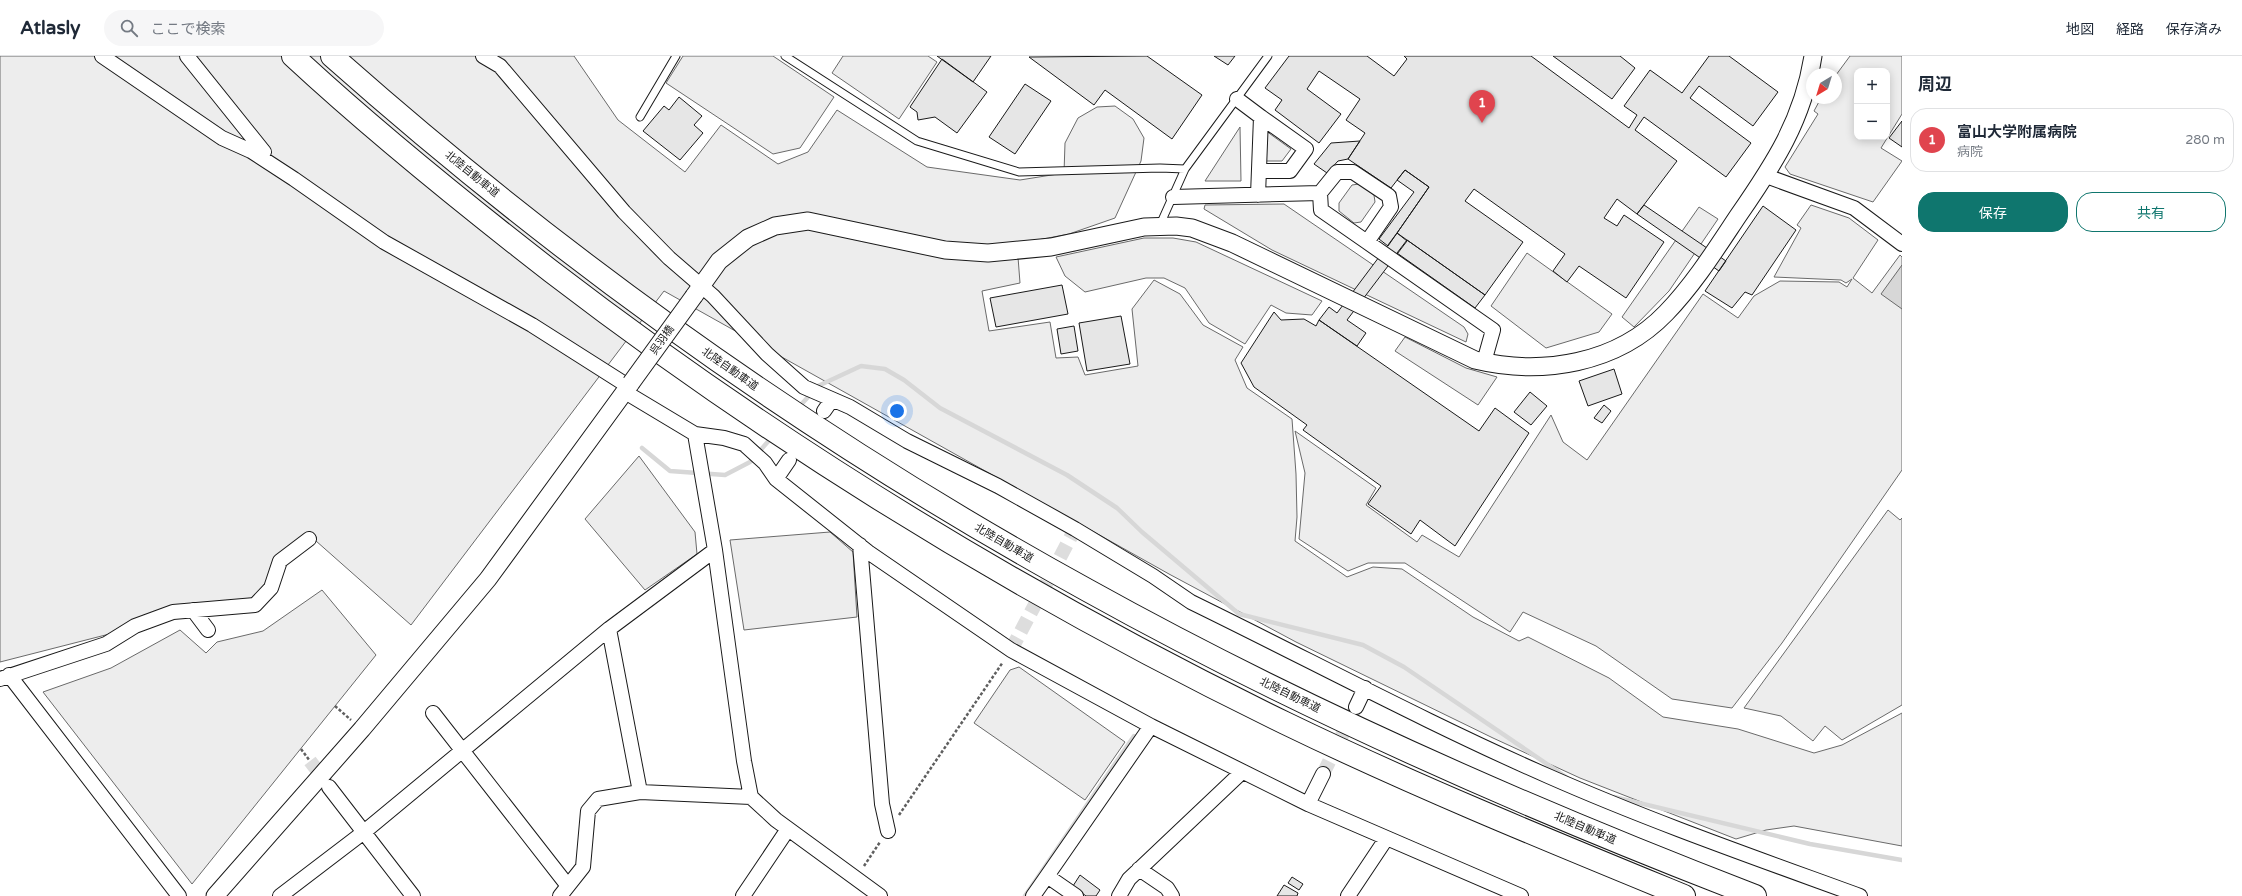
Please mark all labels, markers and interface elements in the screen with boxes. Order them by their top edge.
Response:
search box [104,10,384,46]
text: Atlasly [20,17,80,39]
icon: search [118,17,140,39]
text: ここで検索 [150,20,225,38]
text: 地図 [2066,21,2094,38]
text: 経路 [2116,21,2144,38]
text: 保存済み [2166,21,2222,38]
north arrow [1806,68,1842,104]
map controls [1854,68,1890,140]
button: + [1854,68,1890,104]
text: 周辺 [1918,74,1952,95]
pin: 1 [1469,90,1495,123]
button: − [1854,104,1890,140]
text: 富山大学附属病院 [1957,123,2077,141]
text: 1 [1928,132,1936,148]
text: 280 m [2185,132,2225,148]
text: 病院 [1957,144,1983,160]
street label: 北陸自動車道 [442,148,502,200]
button: 保存 [1918,192,2068,232]
button: 共有 [2076,192,2226,232]
street label: 呉羽橋 [647,323,677,357]
street label: 北陸自動車道 [699,345,761,393]
your location [887,401,907,421]
street label: 北陸自動車道 [972,521,1036,565]
street label: 北陸自動車道 [1257,675,1323,715]
street label: 北陸自動車道 [1552,809,1618,847]

